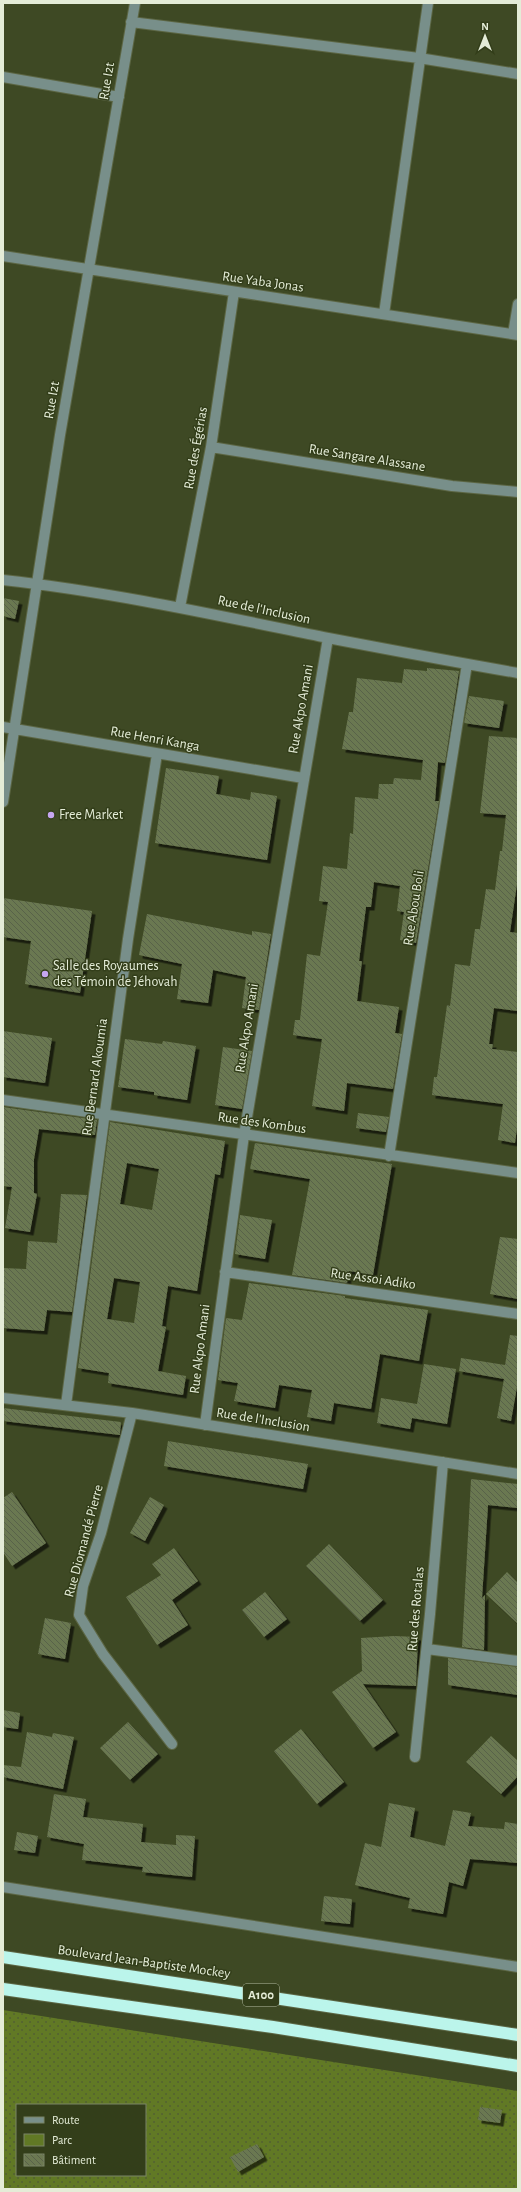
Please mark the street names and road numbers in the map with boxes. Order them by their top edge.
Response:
street label: Rue I2t [97,61,117,101]
street label: Rue Yaba Jonas [221,269,305,295]
street label: Rue I2t [42,380,62,420]
street label: Rue des Égérias [179,405,210,490]
street label: Rue Sangare Alassane [308,442,426,474]
street label: Rue de l'Inclusion [216,593,312,627]
street label: Rue Akpo Amani [286,663,316,755]
street label: Rue Henri Kanga [109,724,201,754]
street label: Rue Abou Boli [401,869,427,947]
street label: Rue Akpo Amani [233,982,261,1074]
street label: Rue Bernard Akoumia [80,1017,110,1137]
street label: Rue des Kombus [217,1110,307,1136]
street label: Rue Assoi Adiko [329,1266,417,1292]
street label: Rue Akpo Amani [188,1303,212,1395]
street label: Rue de l'Inclusion [215,1406,311,1434]
street label: Rue Diomandé Pierre [62,1483,106,1599]
street label: Rue des Rotalas [405,1566,427,1652]
street label: Boulevard Jean-Baptiste Mockey [57,1943,231,1981]
road number: A100 [243,1984,279,2006]

